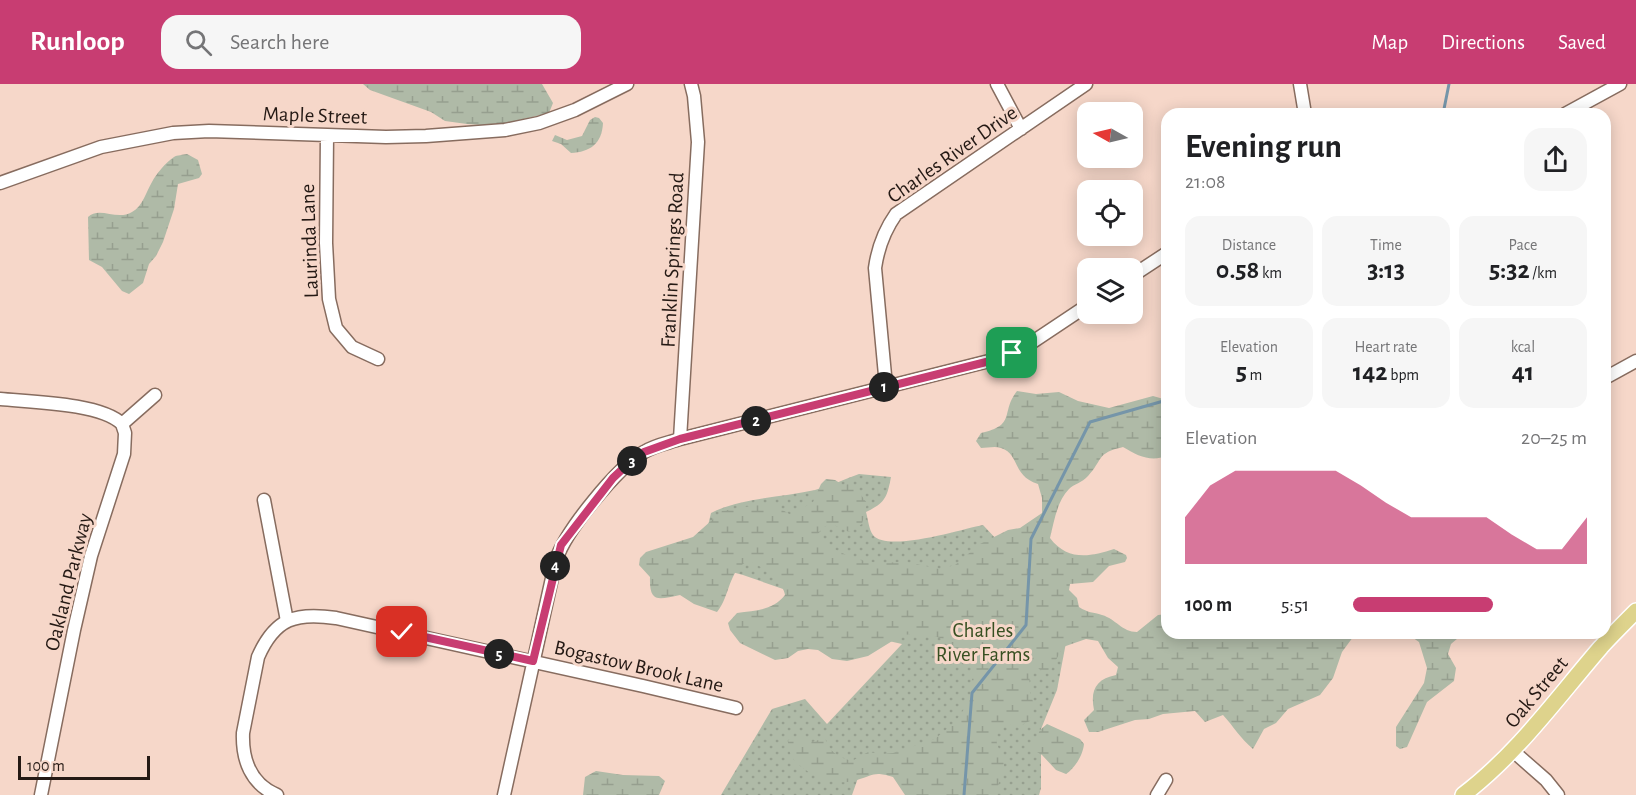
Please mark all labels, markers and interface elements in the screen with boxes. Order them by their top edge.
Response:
search box [161,15,581,69]
icon: search [182,26,215,59]
text: Runloop [30,28,125,56]
text: Search here [230,31,329,53]
text: Map [1372,32,1408,53]
text: Directions [1441,32,1525,53]
text: Saved [1558,32,1606,53]
street label: Charles River Drive [884,102,1021,207]
north arrow [1077,102,1143,168]
map controls [1077,102,1143,324]
street label: Maple Street [262,103,368,128]
button: share [1524,128,1587,191]
text: Evening run [1185,131,1342,164]
street label: Franklin Springs Road [657,172,688,348]
text: 21:08 [1185,172,1226,192]
button: locate [1077,180,1143,246]
street label: Laurinda Lane [297,183,322,299]
text: Distance [1222,237,1276,253]
text: Time [1370,237,1402,253]
text: Pace [1509,237,1537,253]
text: 0.58 [1216,257,1259,283]
text: 3:13 [1367,257,1405,283]
text: 5:32 [1489,257,1530,283]
button: layers [1077,258,1143,324]
text: km [1259,265,1282,281]
text: /km [1530,265,1557,281]
pin [986,327,1037,378]
icon: arrive [995,336,1028,369]
text: Elevation [1220,339,1278,355]
text: Heart rate [1355,339,1417,355]
text: kcal [1511,339,1535,355]
text: 5 [1236,359,1247,385]
text: 142 [1353,359,1388,385]
text: 41 [1512,359,1534,385]
text: m [1247,367,1262,383]
text: bpm [1388,367,1419,383]
pin: 1 [869,372,899,402]
text: 1 [881,379,887,395]
pin: 2 [741,406,771,436]
text: 2 [752,413,760,429]
text: Elevation [1185,428,1257,448]
text: 20–25 m [1521,428,1587,448]
pin: 3 [617,446,647,476]
text: 3 [629,453,635,469]
street label: Oakland Parkway [41,511,96,653]
pin: 4 [540,551,570,581]
text: 4 [551,558,559,574]
text: 100 m [1185,595,1232,615]
text: 5:51 [1281,595,1309,615]
pin [376,606,427,657]
icon: check [385,615,418,648]
park label: Charles River Farms [936,620,1030,665]
street label: Bogastow Brook Lane [552,637,726,696]
pin: 5 [484,639,514,669]
text: 5 [496,646,502,662]
street label: Oak Street [1501,653,1572,732]
scale bar [18,753,150,780]
text: 100 m [27,758,65,774]

